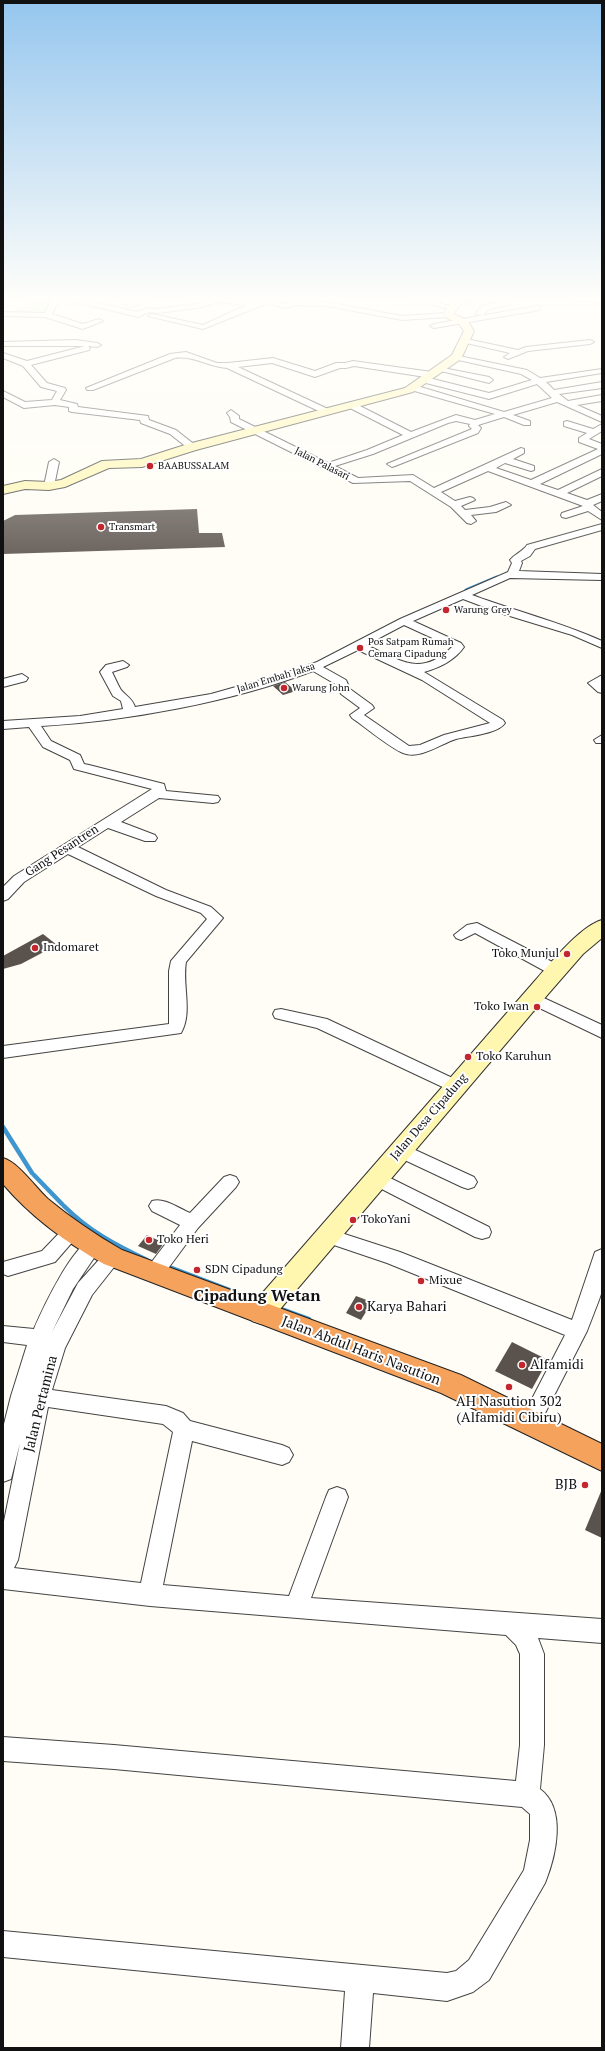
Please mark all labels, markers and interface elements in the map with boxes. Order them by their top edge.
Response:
street label: Jalan Palasari [292,445,352,483]
place label: BAABUSSALAM [158,460,229,472]
marker: BAABUSSALAM [145,461,155,471]
place label: Transmart [109,521,155,533]
marker: Transmart [96,522,106,532]
place label: Warung Grey [454,604,512,616]
marker: Warung Grey [441,605,451,615]
place label: Pos Satpam Rumah Cemara Cipadung [368,636,453,660]
marker: Pos Satpam Rumah Cemara Cipadung [355,643,365,653]
street label: Jalan Embah Jaksa [235,660,317,696]
place label: Warung John [292,682,350,694]
marker: Warung John [279,683,289,693]
street label: Gang Pesantren [23,822,101,880]
place label: Indomaret [43,941,99,955]
marker: Indomaret [30,943,40,953]
place label: Toko Munjul [492,947,559,961]
marker: Toko Munjul [562,949,572,959]
place label: Toko Iwan [474,1000,529,1014]
marker: Toko Iwan [532,1002,542,1012]
place label: Toko Karuhun [476,1050,551,1064]
marker: Toko Karuhun [463,1052,473,1062]
street label: Jalan Desa Cipadung [388,1071,470,1163]
place label: TokoYani [361,1213,411,1227]
marker: TokoYani [348,1215,358,1225]
place label: Toko Heri [157,1233,209,1247]
marker: Toko Heri [144,1235,154,1245]
place label: SDN Cipadung [205,1263,283,1277]
marker: SDN Cipadung [192,1265,202,1275]
place label: Mixue [429,1274,462,1288]
marker: Mixue [416,1276,426,1286]
district label: Cipadung Wetan [193,1286,321,1306]
place label: Karya Bahari [367,1299,447,1315]
marker: Karya Bahari [354,1302,364,1312]
street label: Jalan Abdul Haris Nasution [279,1313,443,1389]
street label: Jalan Pertamina [21,1354,61,1454]
place label: Alfamidi [530,1357,584,1373]
marker: Alfamidi [517,1360,527,1370]
marker: AH Nasution 302 (Alfamidi Cibiru) [504,1382,514,1392]
place label: AH Nasution 302 (Alfamidi Cibiru) [456,1394,562,1426]
place label: BJB [555,1477,577,1493]
marker: BJB [580,1480,590,1490]

